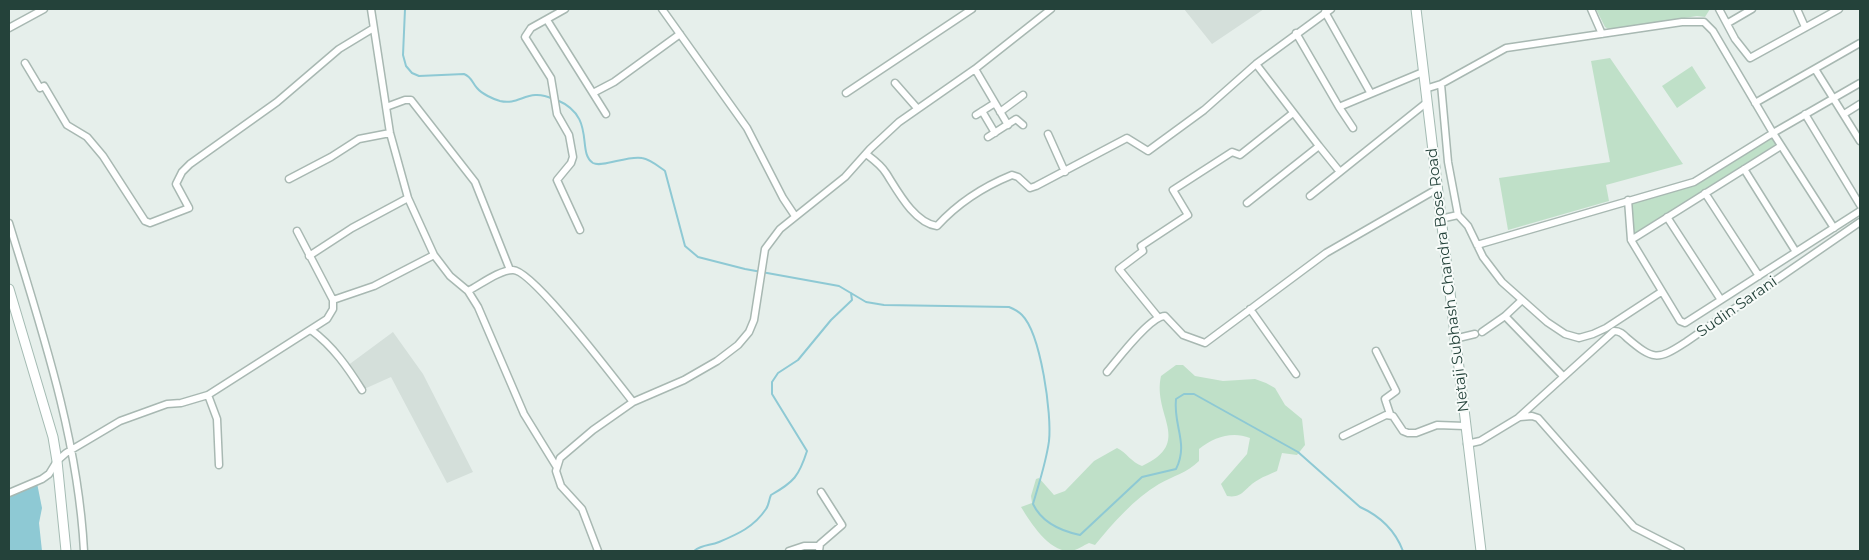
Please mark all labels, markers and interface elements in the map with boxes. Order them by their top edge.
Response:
street label: Netaji Subhash Chandra Bose Road [1423,147,1473,413]
street label: Sudin Sarani [1693,273,1781,341]

